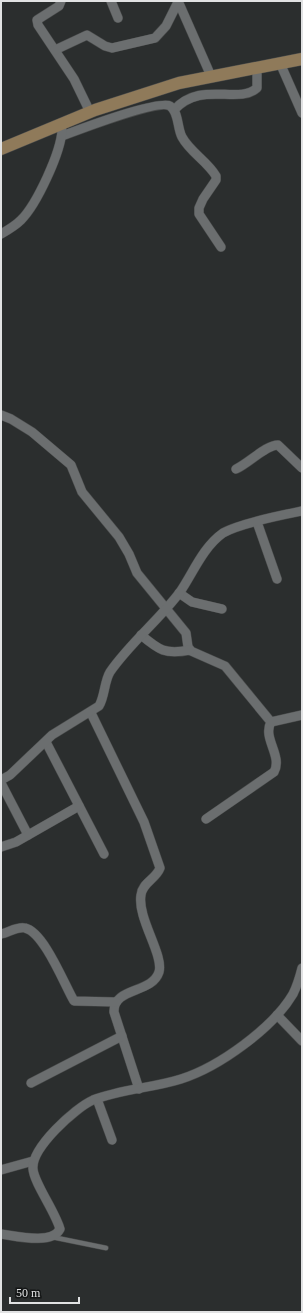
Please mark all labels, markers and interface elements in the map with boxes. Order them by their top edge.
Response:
scale bar [10,1279,79,1305]
text: 50 m [16,1286,41,1300]

